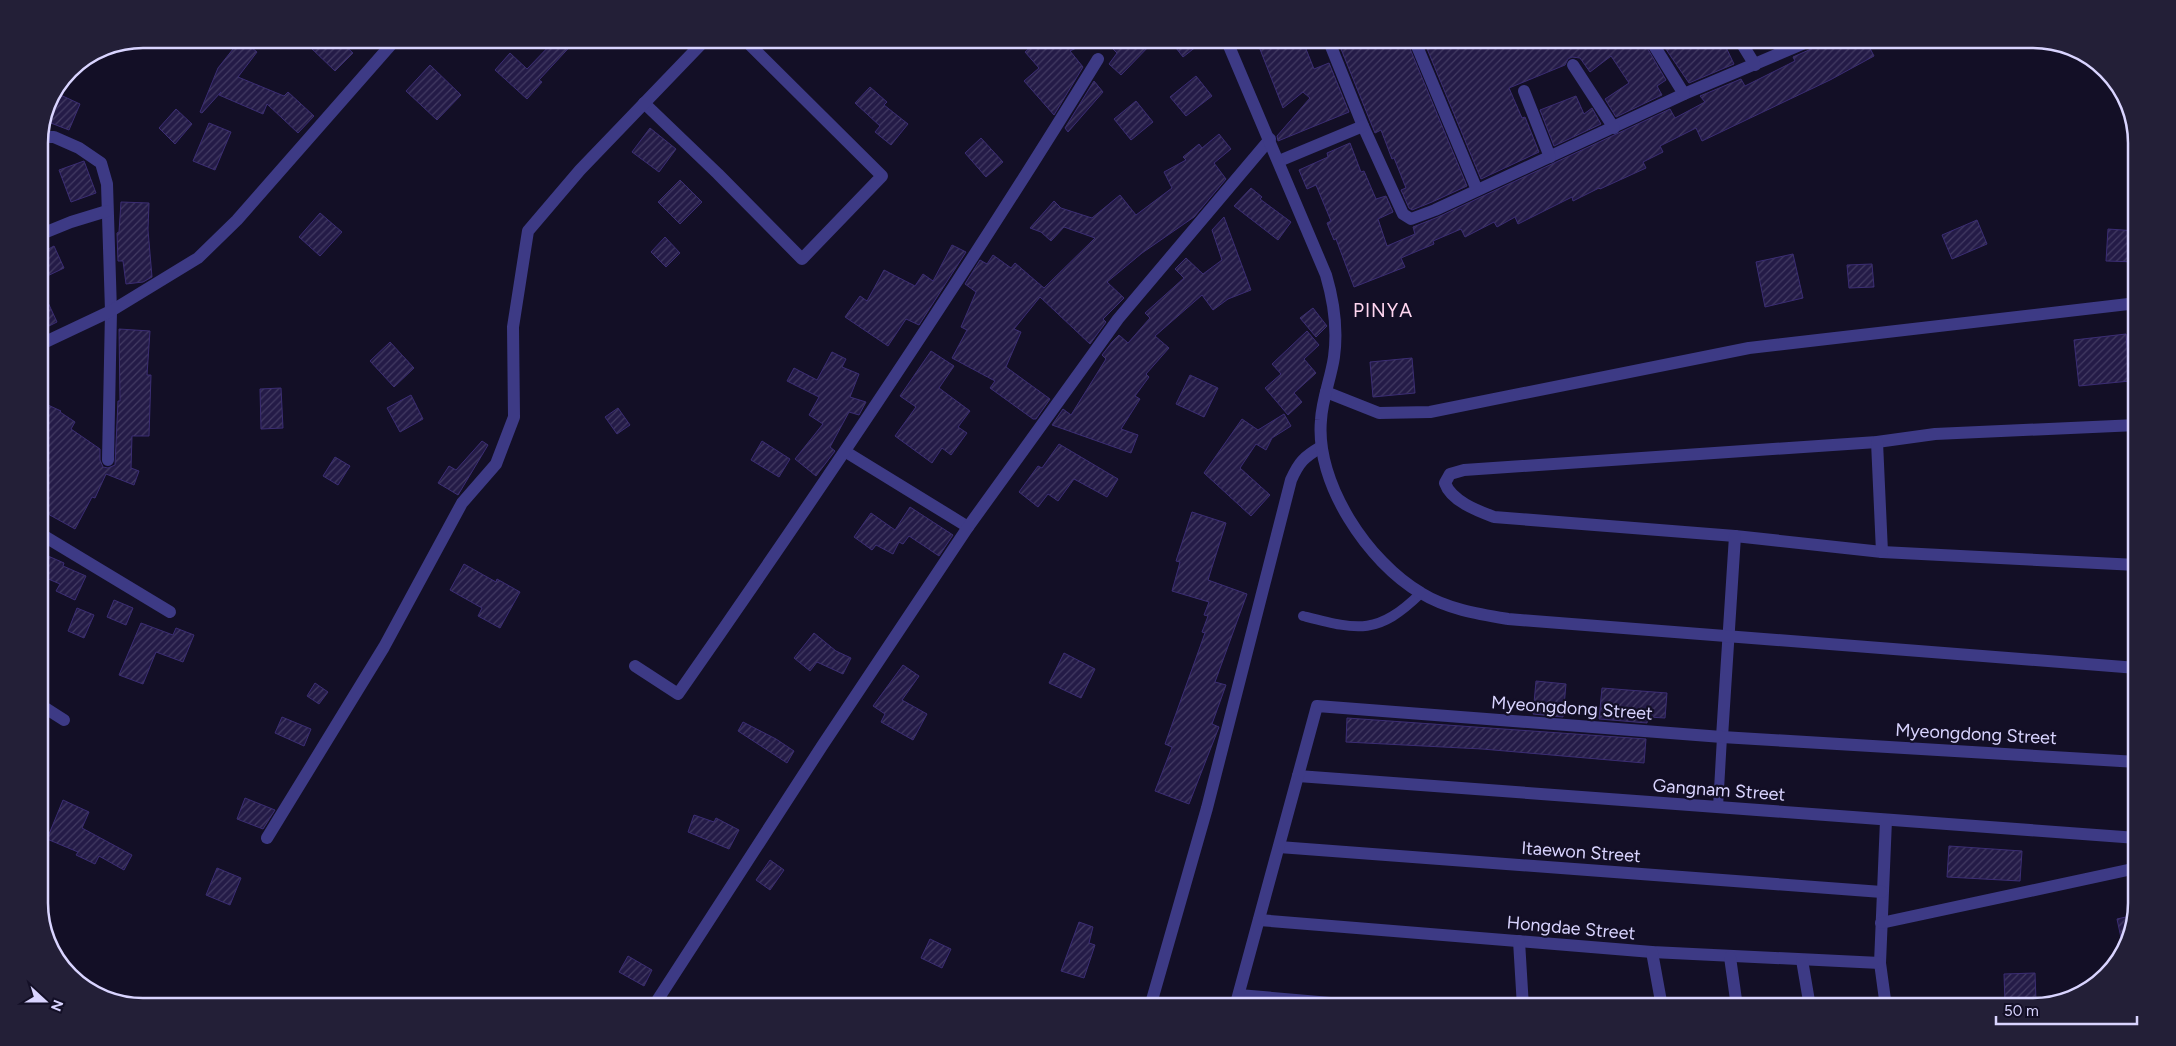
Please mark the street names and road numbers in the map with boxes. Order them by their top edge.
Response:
street label: Myeongdong Street [1491,691,1654,725]
street label: Myeongdong Street [1895,719,2058,749]
street label: Gangnam Street [1652,774,1786,806]
street label: Itaewon Street [1521,837,1642,867]
street label: Hongdae Street [1506,911,1636,945]

